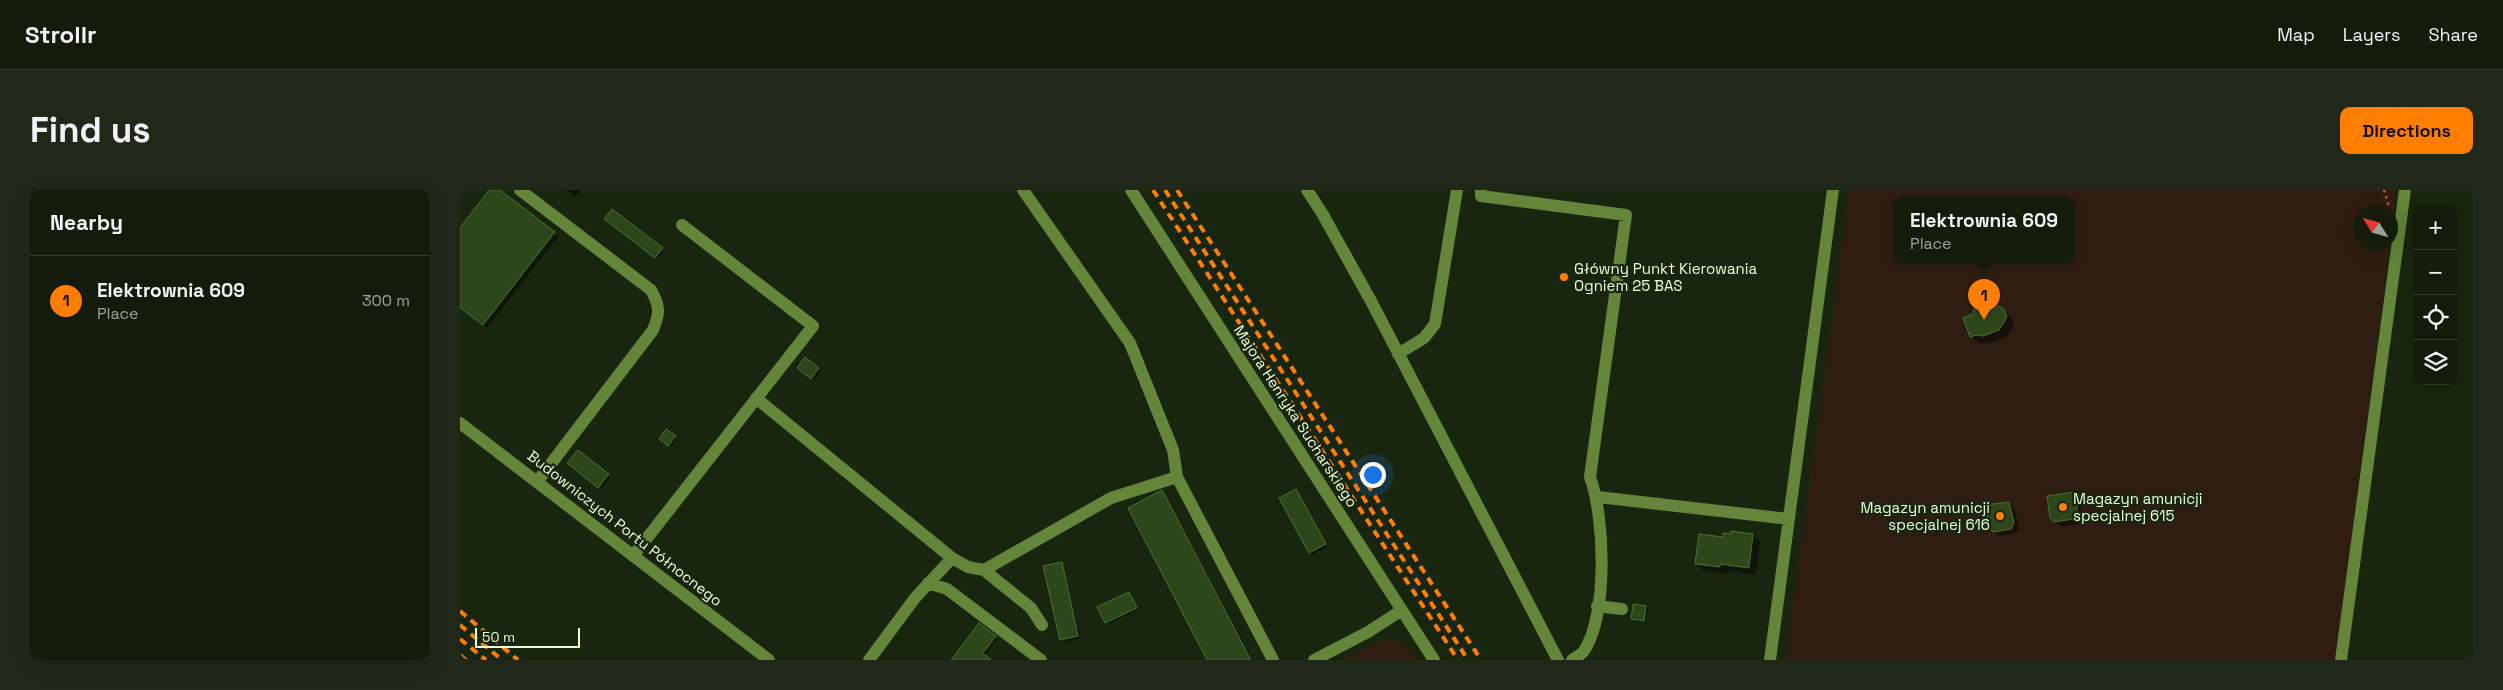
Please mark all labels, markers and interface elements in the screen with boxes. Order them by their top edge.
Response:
text: Strollr [25,19,97,50]
text: Map [2277,23,2315,46]
text: Layers [2343,23,2400,46]
text: Share [2428,23,2478,46]
button: Directions [2340,107,2473,154]
text: Find us [30,108,151,152]
popup [1893,198,2075,263]
north arrow [2353,205,2398,250]
map controls [2413,205,2458,385]
button: + [2413,205,2458,250]
text: Elektrownia 609 [1910,208,2058,233]
text: Nearby [50,209,123,236]
text: Place [1910,233,1952,254]
button: − [2413,250,2458,295]
place label: Główny Punkt Kierowania Ogniem 25 BAS [1574,259,1757,295]
marker: Główny Punkt Kierowania Ogniem 25 BAS [1558,271,1570,283]
text: Elektrownia 609 [97,278,245,303]
pin: 1 [1968,279,2000,320]
text: 1 [62,290,70,311]
text: 300 m [362,290,410,311]
button: locate [2413,295,2458,340]
text: Place [97,303,139,324]
street label: Majora Henryka Sucharskiego [1230,321,1362,511]
button: layers [2413,340,2458,385]
street label: Budowniczych Portu Północnego [524,446,726,610]
your location [1360,462,1386,488]
place label: Magazyn amunicji specjalnej 615 [2073,489,2203,525]
place label: Magazyn amunicji specjalnej 616 [1860,498,1990,534]
marker: Magazyn amunicji specjalnej 615 [2057,501,2069,513]
marker: Magazyn amunicji specjalnej 616 [1994,510,2006,522]
scale bar [475,625,580,648]
text: 50 m [482,628,515,646]

